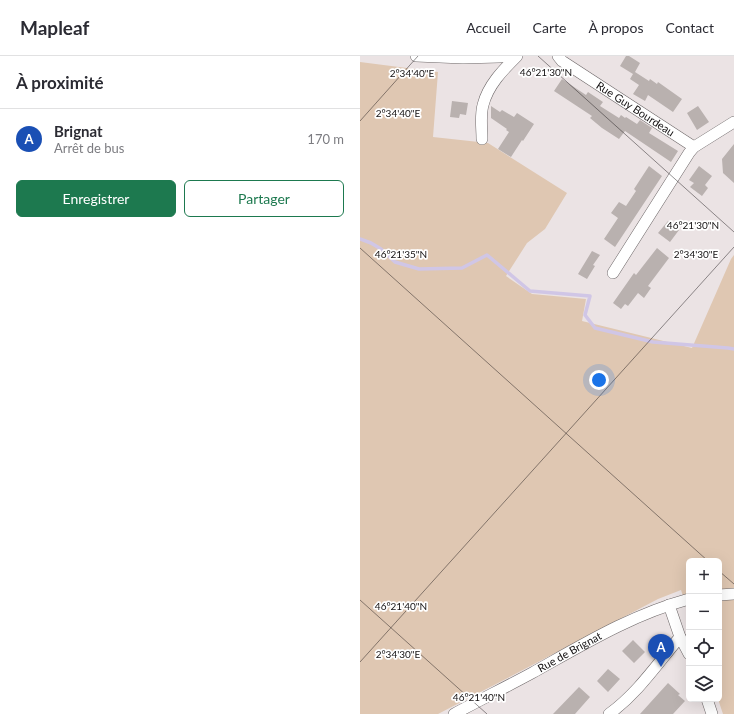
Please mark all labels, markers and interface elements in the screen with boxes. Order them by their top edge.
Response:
text: Mapleaf [20,16,89,39]
text: Accueil [466,19,511,36]
text: Carte [533,19,566,36]
text: À propos [588,19,643,36]
text: Contact [665,19,714,36]
text: 46°21'30"N [520,66,572,78]
text: 2°34'40"E [390,67,435,79]
text: À proximité [16,72,104,93]
street label: Rue Guy Bourdeau [594,78,677,139]
text: 2°34'40"E [376,107,421,119]
text: Brignat [54,122,103,140]
text: A [24,131,34,147]
text: 170 m [307,131,344,147]
text: Arrêt de bus [54,140,124,156]
button: Enregistrer [16,180,176,217]
button: Partager [184,180,344,217]
text: 46°21'30"N [667,219,719,231]
text: 46°21'35"N [375,248,427,260]
text: 2°34'30"E [674,248,719,260]
your location [589,370,609,390]
map controls [686,558,722,702]
button: + [686,558,722,594]
button: − [686,594,722,630]
text: 46°21'40"N [375,600,427,612]
street label: Rue de Brignat [535,629,604,675]
button: locate [686,630,722,666]
pin: A [648,634,674,667]
text: 2°34'30"E [376,648,421,660]
button: layers [686,666,722,702]
text: 46°21'40"N [453,691,505,703]

